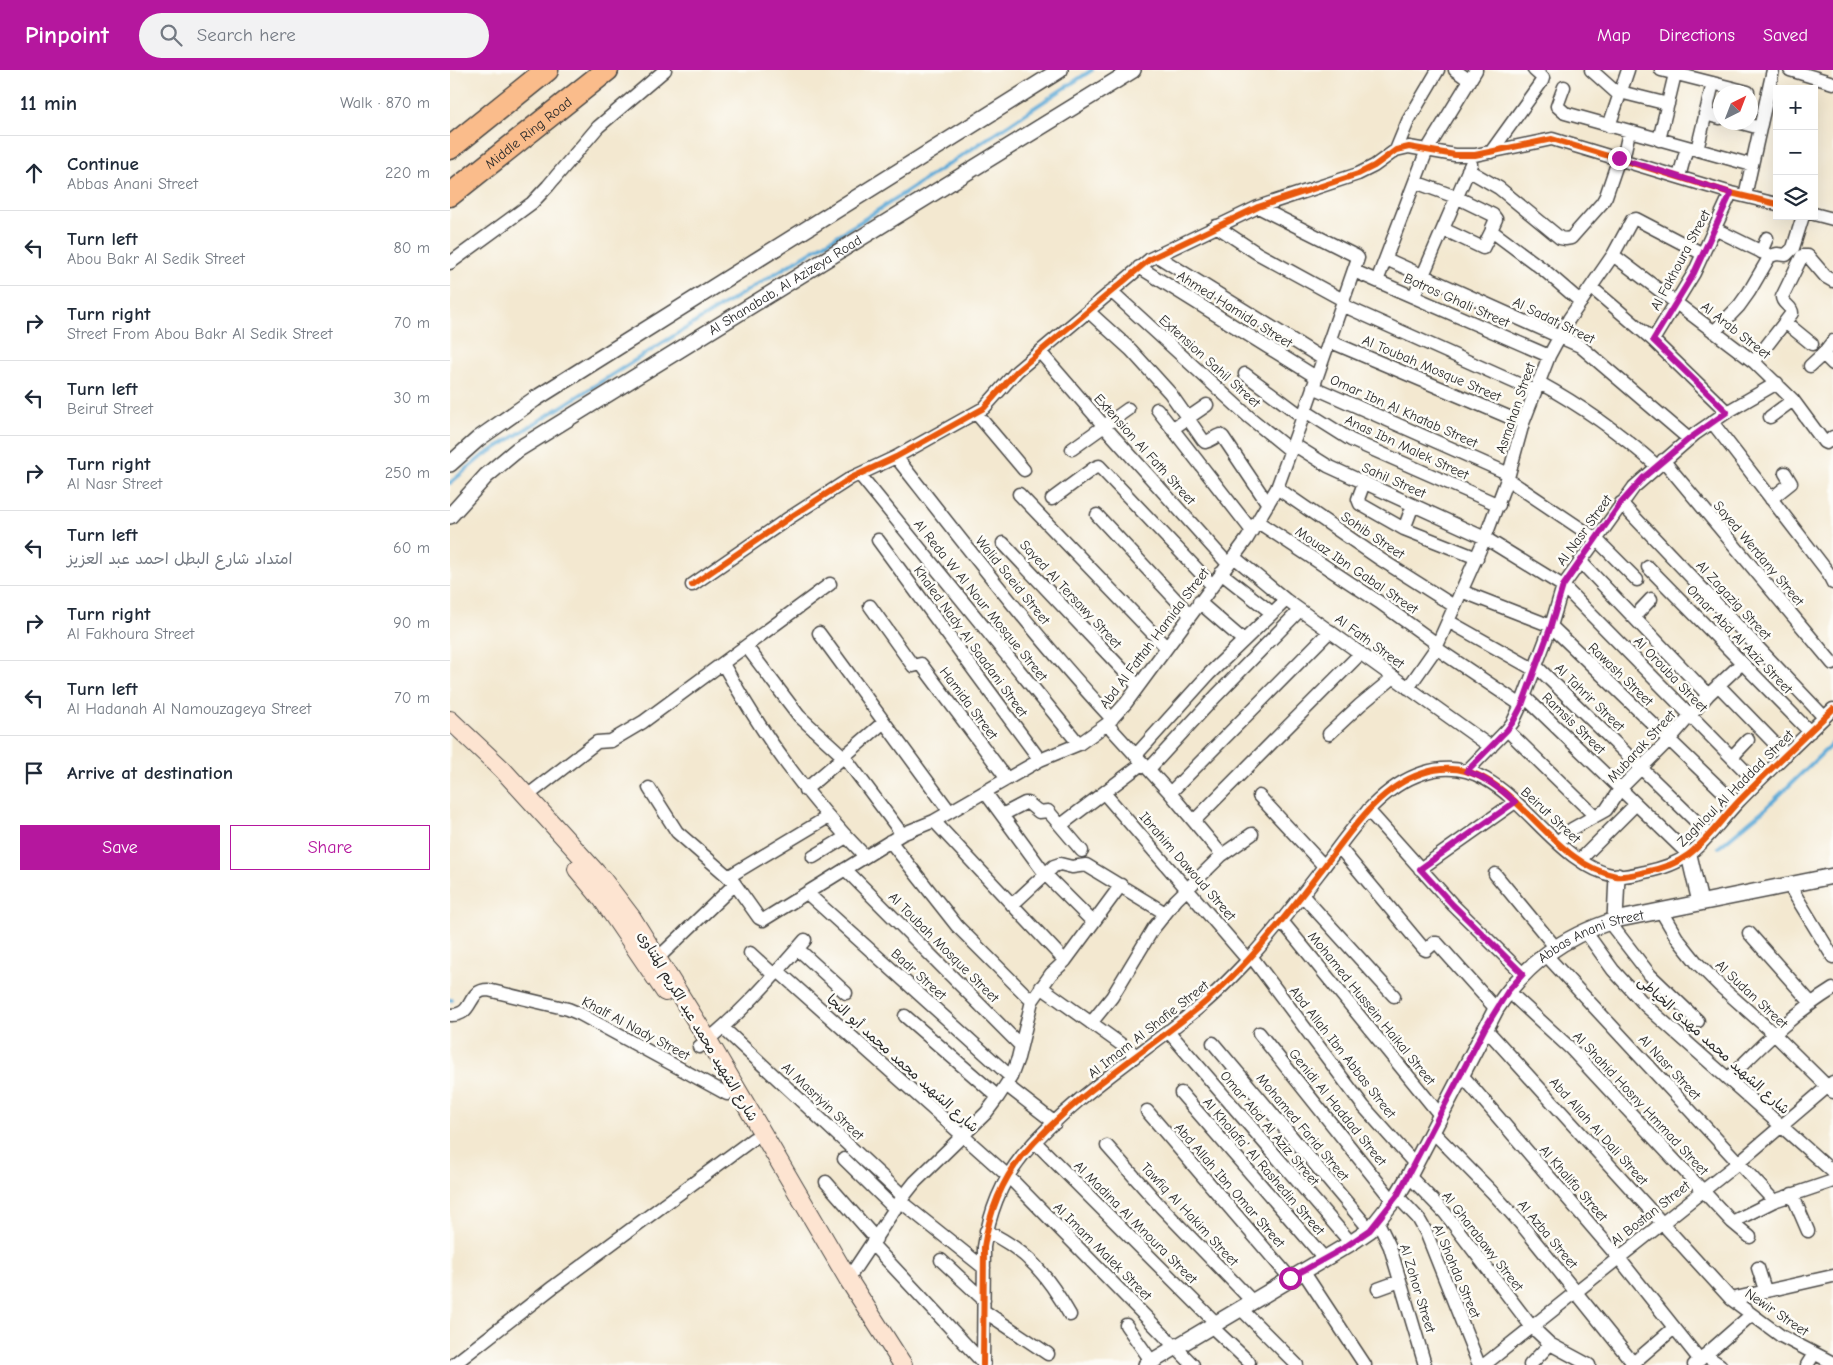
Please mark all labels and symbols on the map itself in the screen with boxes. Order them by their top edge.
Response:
north arrow [1713,85,1758,130]
street label: Middle Ring Road [482,93,575,173]
route end [1608,147,1631,170]
street label: Al Fakhoura Street [1647,206,1715,313]
street label: Al Shanabab, Al Azizeya Road [705,232,865,339]
street label: Ahmed Hamida Street [1174,267,1296,352]
street label: Botros Ghali Street [1401,270,1513,332]
street label: Al Sadat Street [1510,293,1598,348]
street label: Al Arab Street [1697,298,1775,363]
street label: Extension Sahil Street [1155,311,1265,412]
street label: Al Toubah Mosque Street [1360,331,1505,406]
street label: Asmahan Street [1492,360,1539,456]
street label: Omar Ibn Al Khatab Street [1327,371,1481,452]
street label: Extension Al Fath Street [1090,390,1200,509]
street label: Anas Ibn Malek Street [1342,411,1472,484]
street label: Sahil Street [1359,459,1429,503]
street label: Al Nasr Street [1553,491,1616,569]
street label: Sayed Werdany Street [1710,497,1808,610]
street label: Sohib Street [1338,508,1409,563]
street label: Al Reda W Al Nour Mosque Street [910,516,1052,685]
street label: Mouaz Ibn Gabal Street [1292,523,1422,618]
street label: Walid Saeid Street [972,533,1054,629]
street label: Sayed Al Tersawy Street [1016,537,1126,653]
street label: Al Zagazig Street [1693,557,1775,644]
street label: Khaled Nady Al Saadani Street [910,562,1032,721]
street label: Abd Al Fattah Hamida Street [1096,564,1213,712]
street label: Omar Abd Al Aziz Street [1683,581,1797,698]
street label: Al Fath Street [1332,611,1409,673]
street label: Al Orouba Street [1630,633,1712,717]
street label: Rawash Street [1585,639,1657,710]
street label: Al Tahrir Street [1551,660,1629,736]
street label: Hamida Street [936,664,1002,744]
street label: Ramsis Street [1538,689,1610,758]
street label: Mubarak Street [1604,706,1680,786]
street label: Zaghloul Al Haddad Street [1673,726,1798,850]
street label: Beirut Street [1517,783,1585,848]
street label: Ibrahim Dawoud Street [1136,809,1240,925]
street label: Al Toubah Mosque Street [885,889,1003,1007]
street label: Abbas Anani Street [1535,906,1646,967]
street label: شارع الشهيد محمد عبد الكريم المتناوى [632,928,761,1125]
street label: Mohamed Hussein Haikal Street [1304,928,1440,1089]
street label: Badr Street [887,945,951,1004]
street label: Al Sudan Street [1712,956,1792,1033]
street label: شارع الشهيد محمد مهدى الخياطى [1634,973,1793,1119]
street label: Al Imam Al Shafie Street [1085,976,1213,1082]
street label: Abd Allah Ibn Abbas Street [1286,983,1400,1122]
street label: شارع الشهيد محمد محمد أبو النجا [823,991,982,1137]
street label: Khalf Al Nady Street [579,993,694,1065]
street label: Al Shahid Hosny Hmmad Street [1569,1028,1713,1180]
street label: Al Nasr Street [1635,1031,1705,1104]
street label: Genidi Al Haddad Street [1285,1045,1391,1170]
street label: Al Masriyin Street [778,1059,868,1145]
street label: Omar Abd Al Aziz Street [1217,1067,1323,1190]
street label: Mohamed Farid Street [1253,1070,1353,1185]
street label: Abd Allah Al Dali Street [1546,1074,1652,1190]
street label: Al Kholafa' Al Rashedin Street [1199,1094,1329,1239]
street label: Abd Allah Ibn Omar Street [1171,1119,1289,1252]
street label: Al Khalifa Street [1536,1142,1612,1226]
street label: Al Madina Al Mnoura Street [1071,1157,1201,1288]
street label: Tawfiq Al Hakim Street [1137,1159,1243,1270]
street label: Al Bostan Street [1607,1177,1694,1250]
street label: Al Gharabawy Street [1438,1188,1528,1295]
street label: Al Azba Street [1514,1196,1582,1273]
street label: Al Imam Malek Street [1050,1199,1156,1305]
street label: Al Shohda Street [1429,1222,1484,1322]
street label: Al Zohor Street [1396,1242,1439,1335]
route start [1279,1267,1302,1290]
street label: Newir Street [1742,1285,1813,1340]

